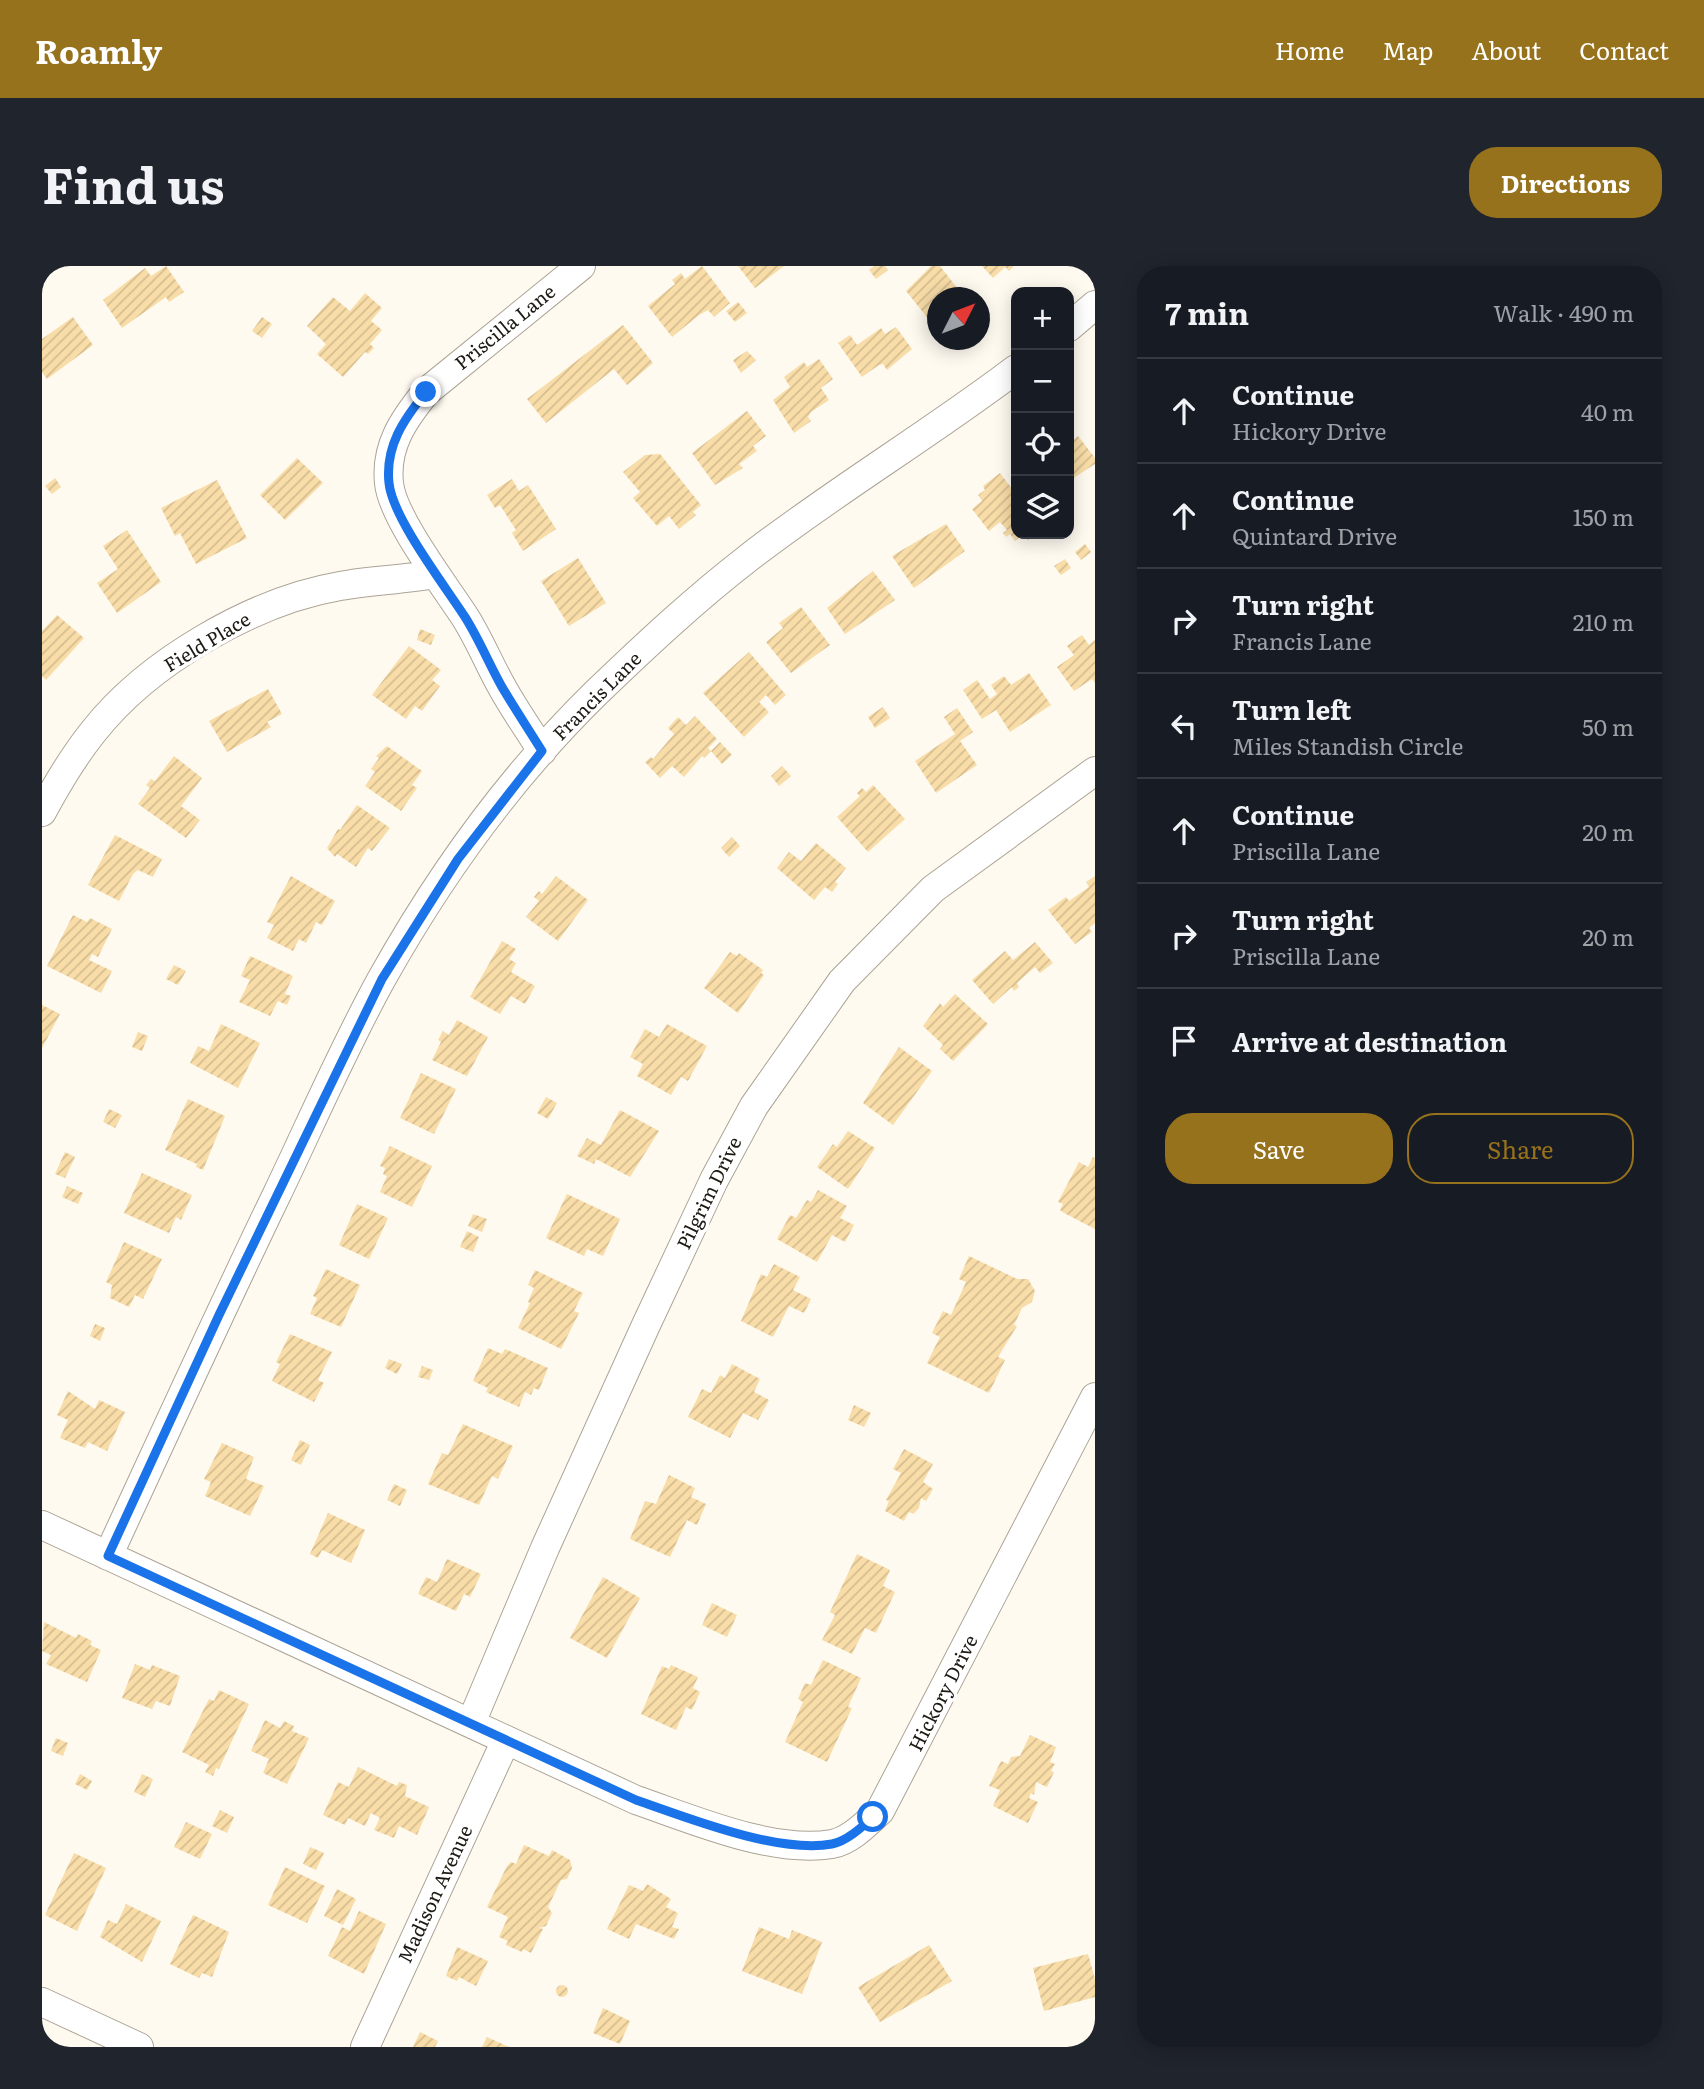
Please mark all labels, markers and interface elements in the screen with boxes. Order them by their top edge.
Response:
text: Roamly [35,25,162,74]
text: Home [1275,32,1344,67]
text: Map [1382,32,1433,67]
text: About [1471,32,1541,67]
text: Contact [1579,32,1669,67]
text: Find us [42,146,225,219]
button: Directions [1469,147,1662,218]
street label: Priscilla Lane [448,277,561,376]
north arrow [927,287,990,350]
map controls [1011,287,1074,539]
button: + [1011,287,1074,350]
text: 7 min [1165,290,1249,334]
text: Walk · 490 m [1493,295,1634,329]
button: − [1011,350,1074,413]
text: Continue [1232,374,1354,413]
route end [410,376,441,407]
icon: ahead [1165,392,1203,430]
text: 40 m [1581,394,1634,428]
button: locate [1011,413,1074,476]
text: Hickory Drive [1232,413,1386,447]
button: layers [1011,476,1074,539]
text: Continue [1232,479,1354,518]
icon: ahead [1165,497,1203,535]
text: 150 m [1573,499,1634,533]
text: Quintard Drive [1232,518,1397,552]
text: Turn right [1232,584,1374,623]
icon: right [1165,602,1203,640]
street label: Field Place [158,604,255,678]
text: 210 m [1573,604,1634,638]
text: Francis Lane [1232,623,1372,657]
street label: Francis Lane [546,644,647,746]
text: Turn left [1232,689,1351,728]
icon: left [1165,707,1203,745]
text: 50 m [1582,709,1634,743]
text: Miles Standish Circle [1232,728,1463,762]
text: Continue [1232,794,1354,833]
icon: ahead [1165,812,1203,850]
text: 20 m [1582,814,1634,848]
text: Priscilla Lane [1232,833,1380,867]
text: Turn right [1232,899,1374,938]
icon: right [1165,917,1203,955]
text: 20 m [1582,919,1634,953]
text: Priscilla Lane [1232,938,1380,972]
text: Arrive at destination [1232,1021,1507,1060]
icon: arrive [1165,1022,1203,1060]
button: Save [1165,1113,1393,1184]
button: Share [1407,1113,1634,1184]
street label: Pilgrim Drive [669,1131,748,1254]
street label: Hickory Drive [901,1629,984,1756]
route start [857,1801,888,1832]
street label: Madison Avenue [390,1820,478,1967]

